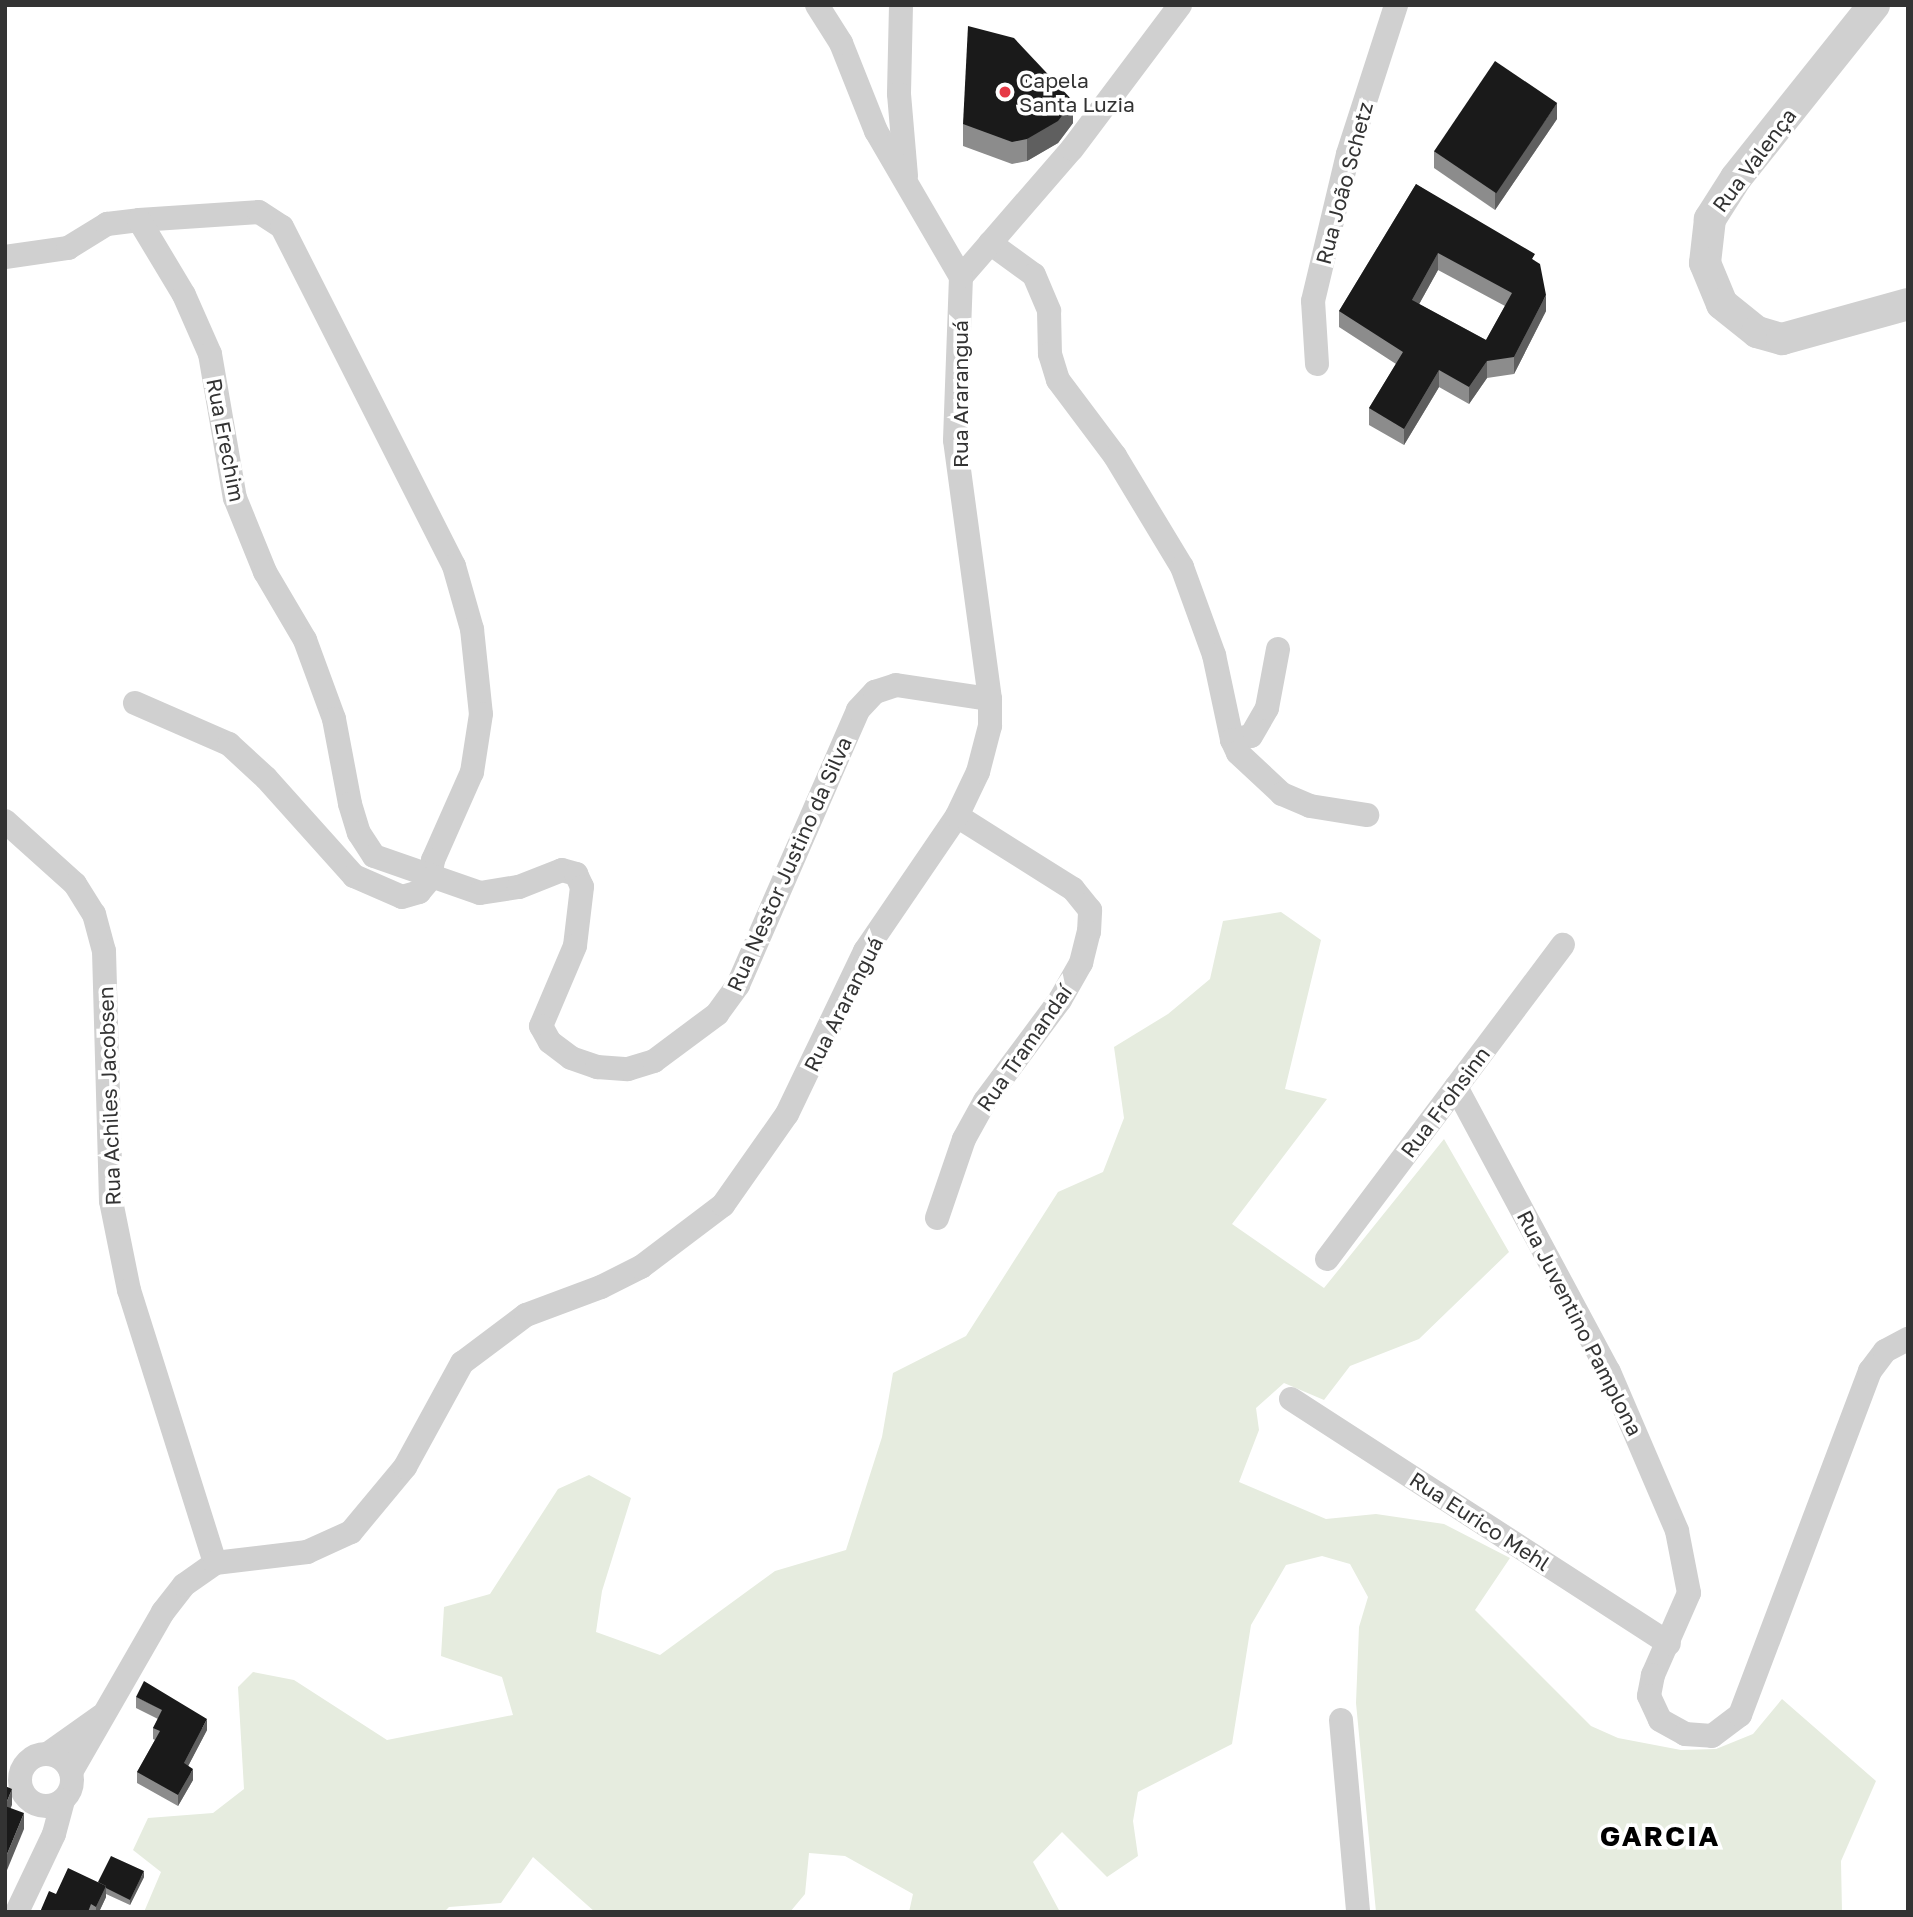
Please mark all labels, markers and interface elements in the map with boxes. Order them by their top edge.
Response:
place label: Capela Santa Luzia [1019,67,1135,117]
marker: Capela Santa Luzia [997,84,1013,100]
street label: Rua João Schetz [1310,99,1378,267]
street label: Rua Valença [1707,103,1801,217]
street label: Rua Araranguá [947,320,973,468]
street label: Rua Erechim [202,376,250,504]
street label: Rua Nestor Justino da Silva [721,733,857,995]
street label: Rua Araranguá [798,932,888,1076]
street label: Rua Tramandaí [971,980,1077,1116]
street label: Rua Achiles Jacobsen [93,986,125,1206]
street label: Rua Frohsinn [1395,1042,1495,1162]
street label: Rua Juventino Pamplona [1512,1206,1648,1440]
street label: Rua Eurico Mehl [1405,1466,1555,1576]
district label: GARCIA [1600,1819,1720,1853]

